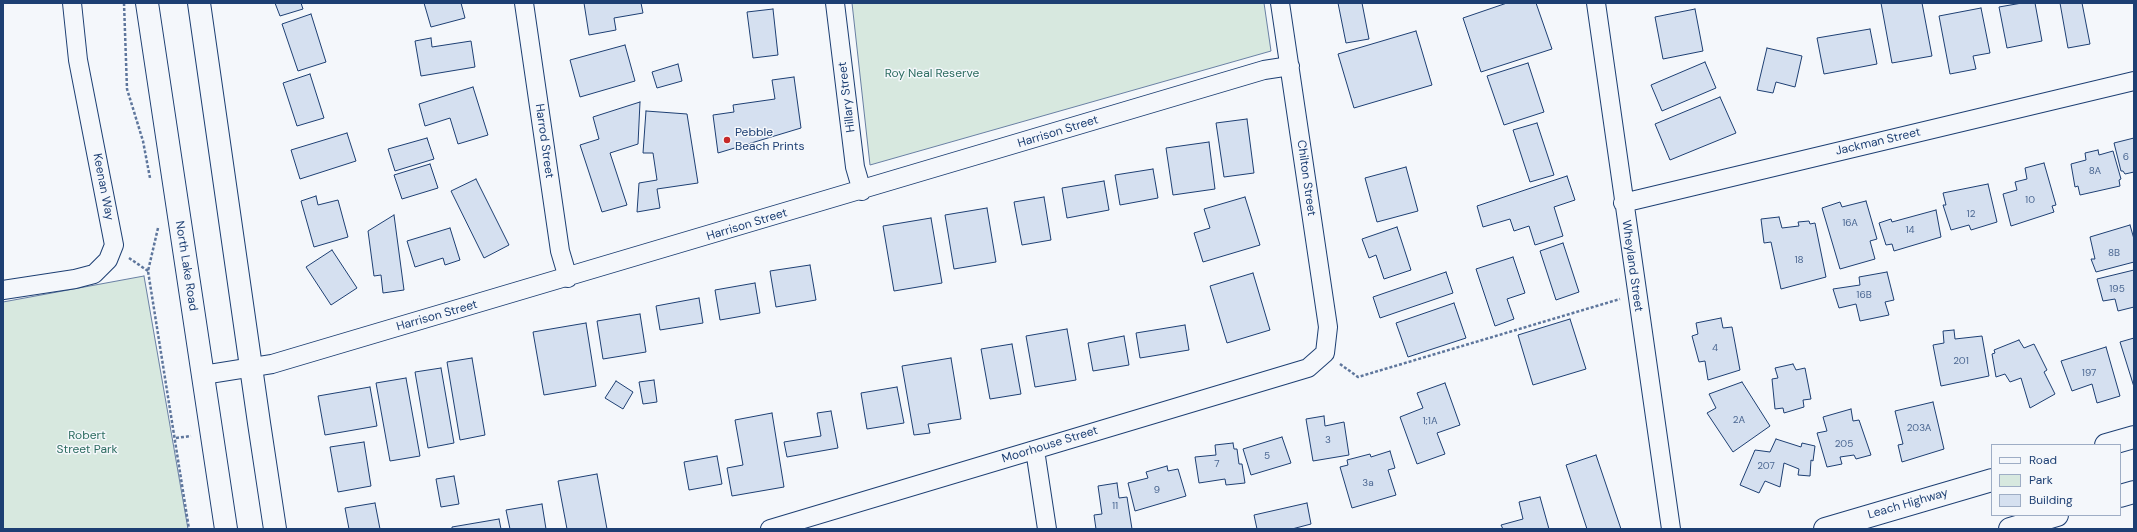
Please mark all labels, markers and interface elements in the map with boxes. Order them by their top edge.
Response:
street label: Hillary Street [836,61,858,133]
park label: Roy Neal Reserve [885,67,979,81]
street label: Harrod Street [532,103,556,179]
street label: Harrison Street [1016,113,1100,151]
street label: Jackman Street [1834,125,1922,159]
place label: Pebble Beach Prints [735,126,804,154]
marker: Pebble Beach Prints [722,135,732,145]
street label: Chilton Street [1294,139,1318,217]
house number: 6 [2123,151,2129,163]
street label: Keenan Way [89,152,117,222]
house number: 8A [2089,165,2101,177]
house number: 10 [2025,194,2035,206]
street label: Harrison Street [705,206,789,244]
house number: 12 [1967,208,1975,220]
house number: 16A [1842,217,1858,229]
street label: Wheyland Street [1618,219,1646,313]
street label: North Lake Road [172,220,200,312]
house number: 14 [1905,224,1915,236]
house number: 8B [2108,247,2120,259]
house number: 18 [1794,254,1804,266]
house number: 195 [2109,283,2125,295]
house number: 16B [1856,289,1872,301]
street label: Harrison Street [395,298,479,334]
house number: 4 [1712,342,1718,354]
house number: 201 [1953,355,1969,367]
house number: 197 [2082,367,2096,379]
house number: 2A [1733,414,1745,426]
house number: 1;1A [1422,415,1438,427]
house number: 203A [1907,422,1931,434]
street label: Moorhouse Street [1000,424,1100,466]
park label: Robert Street Park [57,429,117,457]
house number: 3 [1325,434,1331,446]
house number: 205 [1835,438,1853,450]
legend [1991,444,2121,516]
house number: 5 [1264,450,1270,462]
text: Road [2029,452,2057,468]
house number: 7 [1214,458,1220,470]
house number: 207 [1757,460,1775,472]
text: Park [2029,472,2053,488]
house number: 3a [1362,477,1374,489]
house number: 9 [1154,484,1160,496]
street label: Leach Highway [1866,486,1950,522]
text: Building [2029,492,2073,508]
house number: 11 [1112,500,1118,512]

